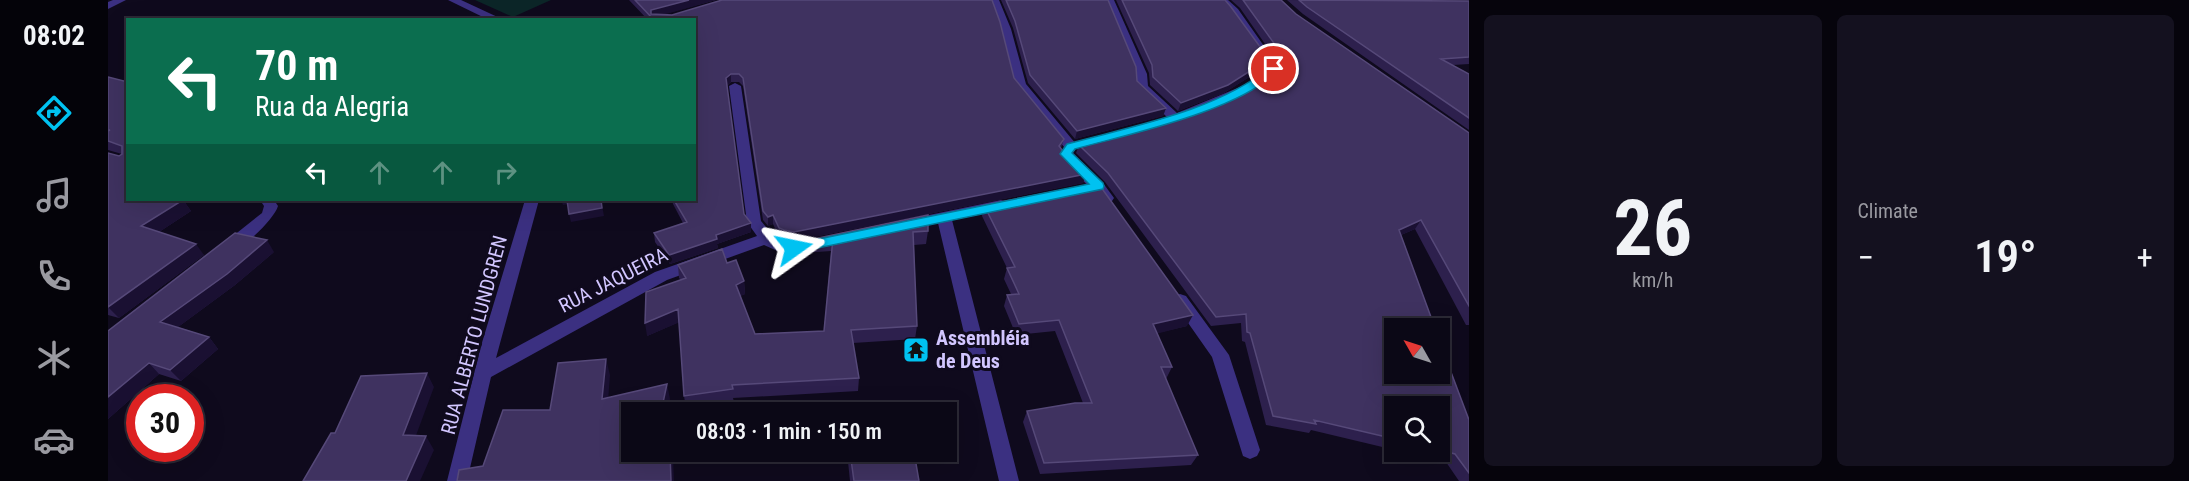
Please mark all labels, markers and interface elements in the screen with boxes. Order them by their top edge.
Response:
text: 08:02 [23,20,85,52]
text: 70 m [255,41,338,90]
icon: left [156,42,234,120]
pin [1248,43,1299,94]
icon: arrive [1257,52,1290,85]
text: Rua da Alegria [255,91,409,123]
icon: directions [33,92,75,134]
icon: left [300,156,333,189]
icon: ahead [363,156,396,189]
icon: ahead [426,156,459,189]
icon: right [489,156,522,189]
icon: music [33,174,75,216]
text: 26 [1613,183,1692,274]
text: Climate [1858,199,1918,223]
position arrow [762,216,826,280]
text: 19° [1974,230,2037,283]
street label: RUA ALBERTO LUNDGREN [436,233,512,437]
text: − [1858,238,1874,277]
text: + [2137,238,2153,277]
street label: RUA JAQUEIRA [555,242,672,318]
icon: phone [33,255,75,297]
text: km/h [1632,268,1673,292]
north arrow [1384,318,1450,384]
map controls [1384,318,1450,462]
place label: Assembléia de Deus [936,326,1030,373]
temple icon: Assembléia de Deus [901,335,931,365]
icon: climate [33,337,75,379]
speed limit sign: 30 [126,384,204,462]
button: search [1384,396,1450,462]
icon: car [33,419,75,461]
text: 08:03 · 1 min · 150 m [696,419,882,444]

